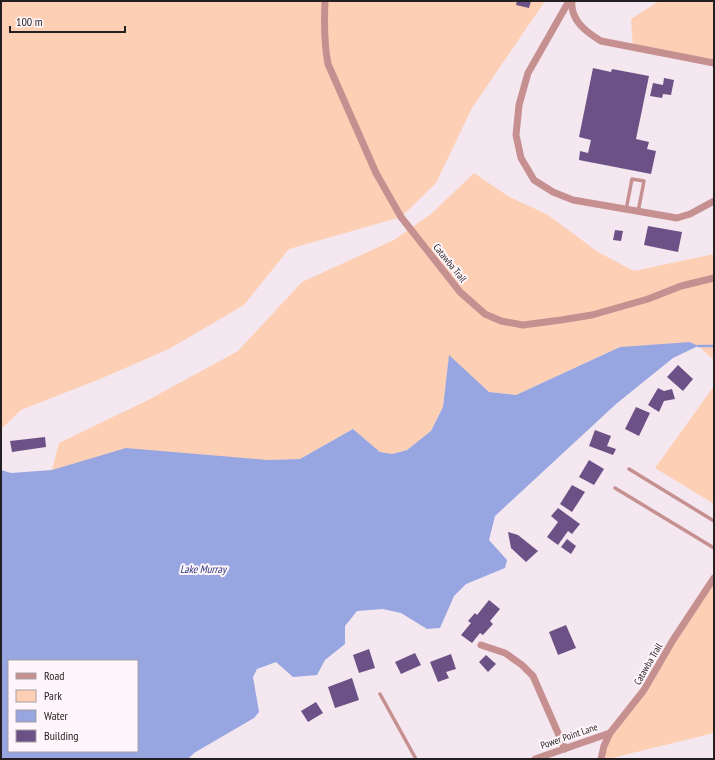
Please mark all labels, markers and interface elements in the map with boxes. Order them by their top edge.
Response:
scale bar [10,8,125,34]
text: 100 m [16,14,43,29]
street label: Catawba Trail [430,241,470,286]
water label: Lake Murray [180,562,228,576]
street label: Catawba Trail [631,640,666,687]
legend [8,660,138,752]
text: Road [44,668,64,683]
text: Park [44,688,62,703]
text: Water [44,708,69,723]
street label: Power Point Lane [539,720,599,752]
text: Building [44,728,79,743]

